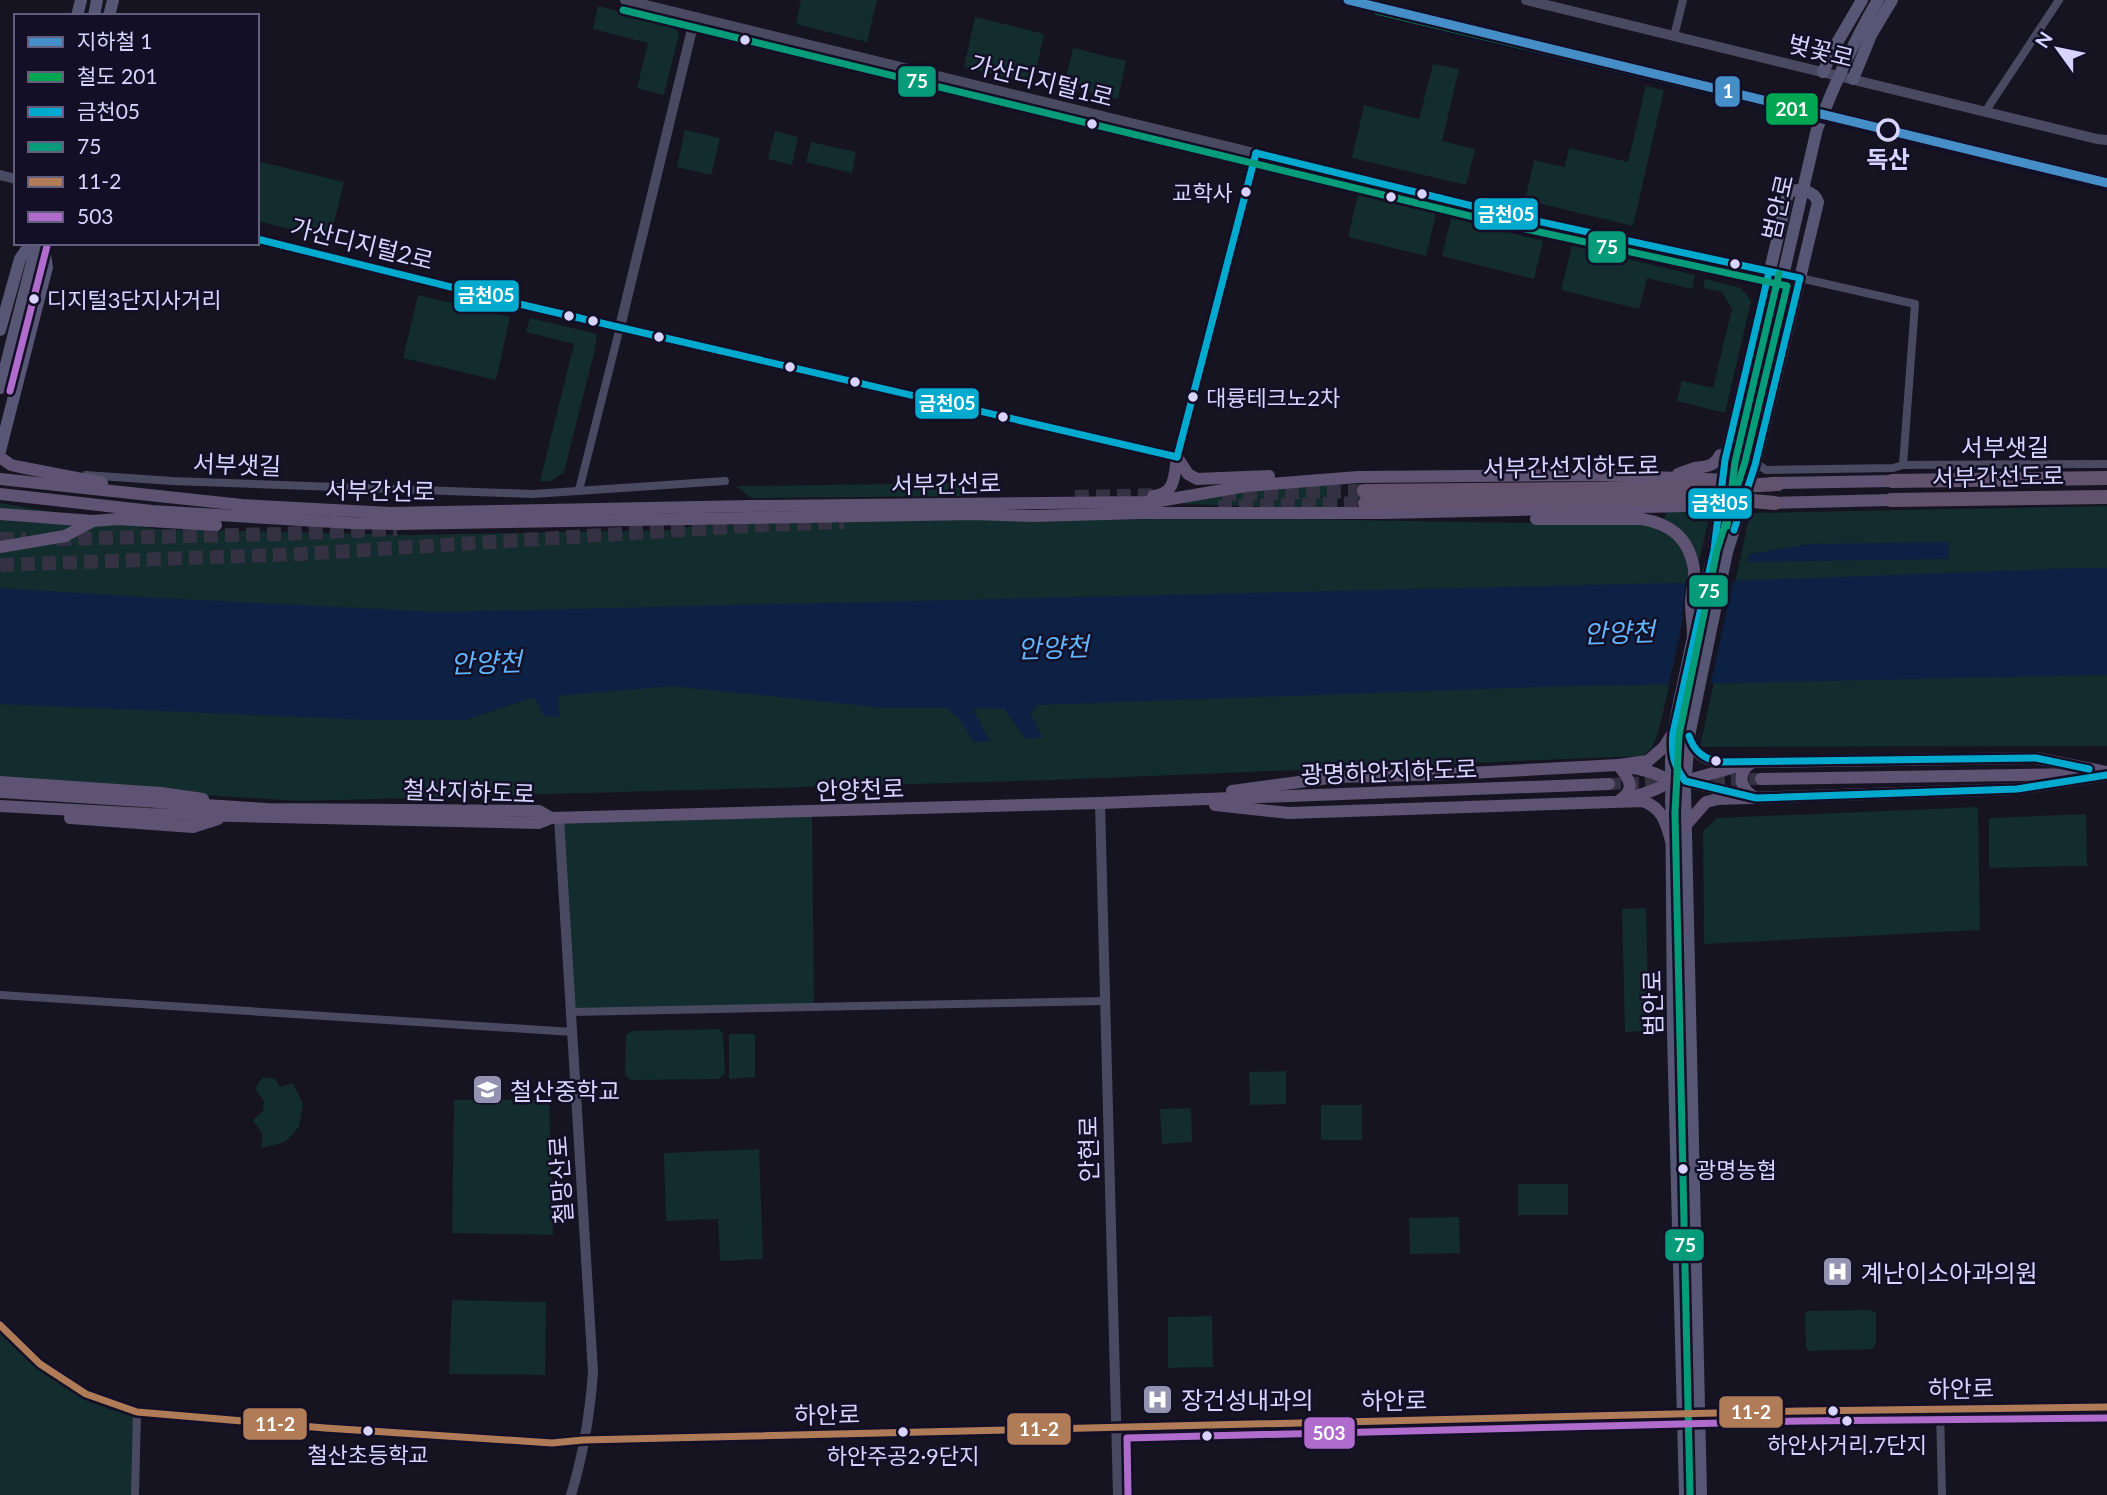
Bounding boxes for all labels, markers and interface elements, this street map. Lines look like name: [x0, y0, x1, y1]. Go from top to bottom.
legend: [14, 14, 259, 245]
north arrow: [2023, 14, 2093, 84]
text: N: [2030, 27, 2057, 52]
text: 지하철 1: [77, 28, 153, 53]
street label: 벚꽃로: [1785, 28, 1857, 72]
unlabelled marker: [738, 33, 752, 47]
street label: 가산디지털1로: [967, 48, 1117, 112]
text: 철도 201: [77, 63, 158, 88]
line badge: 75: [897, 65, 937, 98]
text: 75: [906, 69, 928, 92]
line badge: 1: [1714, 75, 1741, 108]
text: 1: [1722, 79, 1734, 102]
line badge: 201: [1765, 92, 1819, 126]
text: 201: [1775, 97, 1809, 120]
text: 금천05: [77, 98, 140, 123]
unlabelled marker: [1085, 117, 1099, 131]
marker: 독산: [1877, 119, 1899, 141]
text: 75: [77, 133, 101, 158]
place label: 독산: [1866, 144, 1910, 173]
text: 11-2: [77, 168, 121, 193]
street label: 범안로: [1755, 171, 1799, 243]
place label: 교학사: [1172, 179, 1233, 206]
marker: 교학사: [1239, 185, 1253, 199]
unlabelled marker: [1415, 187, 1429, 201]
unlabelled marker: [1384, 190, 1398, 204]
line badge: 금천05: [1473, 197, 1539, 231]
text: 금천05: [1477, 202, 1535, 225]
text: 503: [77, 203, 114, 228]
street label: 가산디지털2로: [287, 211, 437, 275]
line badge: 75: [1587, 230, 1627, 264]
text: 75: [1596, 235, 1618, 258]
unlabelled marker: [1728, 257, 1742, 271]
line badge: 금천05: [453, 279, 520, 313]
text: 금천05: [457, 283, 515, 306]
place label: 디지털3단지사거리: [47, 286, 222, 313]
marker: 디지털3단지사거리: [27, 292, 41, 306]
unlabelled marker: [562, 309, 576, 323]
unlabelled marker: [586, 314, 600, 328]
unlabelled marker: [652, 330, 666, 344]
unlabelled marker: [783, 360, 797, 374]
unlabelled marker: [848, 375, 862, 389]
place label: 대륭테크노2차: [1206, 384, 1340, 411]
line badge: 금천05: [914, 387, 980, 420]
marker: 대륭테크노2차: [1186, 390, 1200, 404]
text: 금천05: [918, 391, 976, 414]
unlabelled marker: [996, 410, 1010, 424]
street label: 서부샛길: [1961, 432, 2049, 461]
street label: 서부샛길: [192, 448, 282, 480]
street label: 서부간선지하도로: [1482, 450, 1660, 482]
street label: 서부간선도로: [1932, 460, 2064, 492]
street label: 서부간선로: [891, 468, 1001, 498]
street label: 서부간선로: [325, 475, 435, 505]
line badge: 금천05: [1687, 487, 1753, 520]
text: 금천05: [1691, 491, 1749, 514]
line badge: 75: [1688, 574, 1729, 608]
text: 75: [1698, 579, 1720, 602]
water label: 안양천: [1583, 615, 1658, 649]
water label: 안양천: [1017, 630, 1092, 664]
water label: 안양천: [450, 645, 525, 679]
street label: 광명하안지하도로: [1300, 753, 1478, 789]
unlabelled marker: [1709, 754, 1723, 768]
street label: 안양천로: [815, 773, 905, 805]
street label: 철산지하도로: [402, 774, 536, 808]
street label: 범안로: [1637, 970, 1667, 1036]
school or university icon: 철산중학교: [470, 1073, 504, 1107]
place label: 철산중학교: [510, 1076, 620, 1105]
street label: 안현로: [1073, 1116, 1103, 1182]
street label: 철망산로: [542, 1135, 578, 1225]
place label: 광명농협: [1696, 1156, 1777, 1183]
marker: 광명농협: [1676, 1162, 1690, 1176]
line badge: 75: [1664, 1228, 1705, 1262]
text: 75: [1674, 1233, 1696, 1256]
hospital icon: 계난이소아과의원: [1821, 1255, 1855, 1289]
place label: 계난이소아과의원: [1861, 1258, 2038, 1287]
street label: 하안로: [1928, 1373, 1994, 1403]
hospital icon: 장건성내과의: [1141, 1382, 1175, 1416]
place label: 장건성내과의: [1181, 1385, 1313, 1414]
street label: 하안로: [1361, 1385, 1427, 1415]
line badge: 11-2: [1718, 1395, 1784, 1429]
street label: 하안로: [794, 1399, 860, 1429]
text: 11-2: [1731, 1400, 1771, 1423]
unlabelled marker: [1826, 1404, 1840, 1418]
line badge: 11-2: [242, 1407, 308, 1441]
text: 11-2: [255, 1412, 295, 1435]
line badge: 11-2: [1006, 1412, 1072, 1446]
marker: 하안사거리.7단지: [1840, 1414, 1854, 1428]
line badge: 503: [1303, 1416, 1356, 1450]
text: 11-2: [1019, 1417, 1059, 1440]
text: 503: [1312, 1421, 1346, 1444]
marker: 철산초등학교: [361, 1424, 375, 1438]
marker: 하안주공2·9단지: [896, 1425, 910, 1439]
unlabelled marker: [1200, 1429, 1214, 1443]
place label: 하안사거리.7단지: [1767, 1431, 1927, 1458]
place label: 철산초등학교: [307, 1441, 429, 1468]
place label: 하안주공2·9단지: [827, 1442, 979, 1469]

